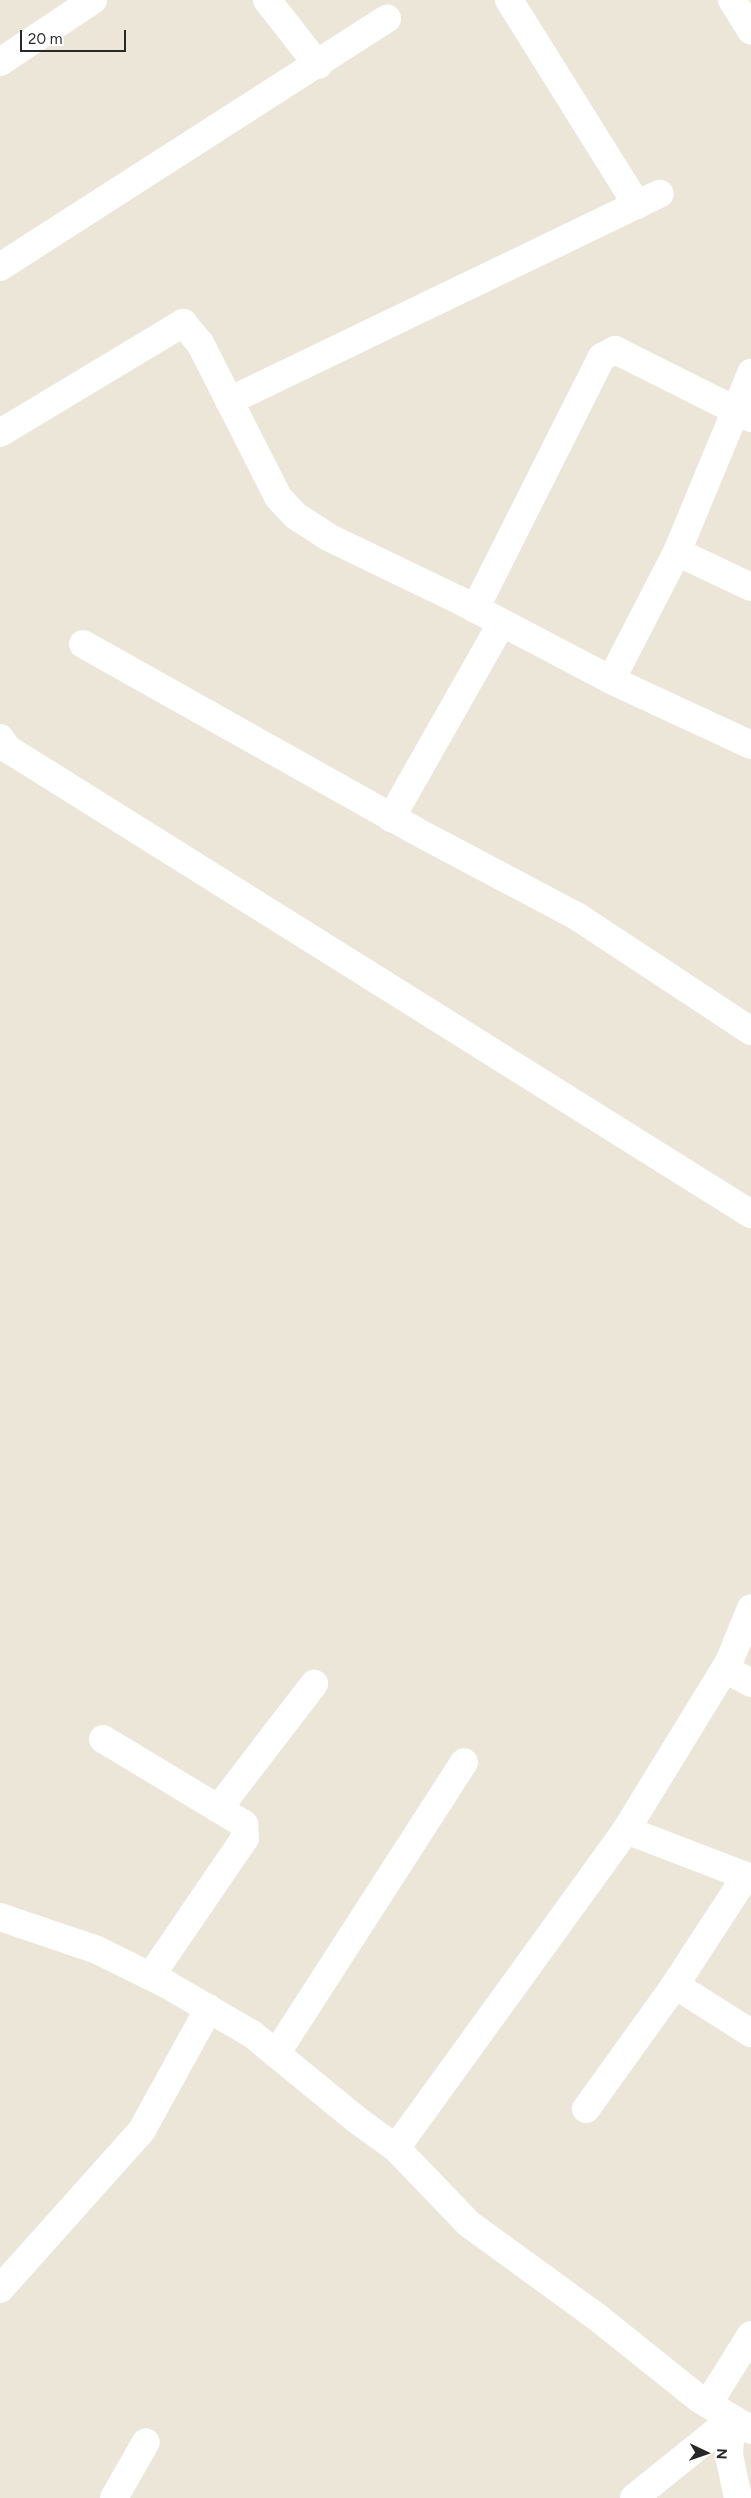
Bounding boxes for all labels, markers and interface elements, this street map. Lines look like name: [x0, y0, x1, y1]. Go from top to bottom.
scale bar: [22, 20, 129, 52]
text: 20 m: [28, 30, 62, 48]
north arrow: [681, 2428, 731, 2478]
text: N: [713, 2448, 730, 2460]

